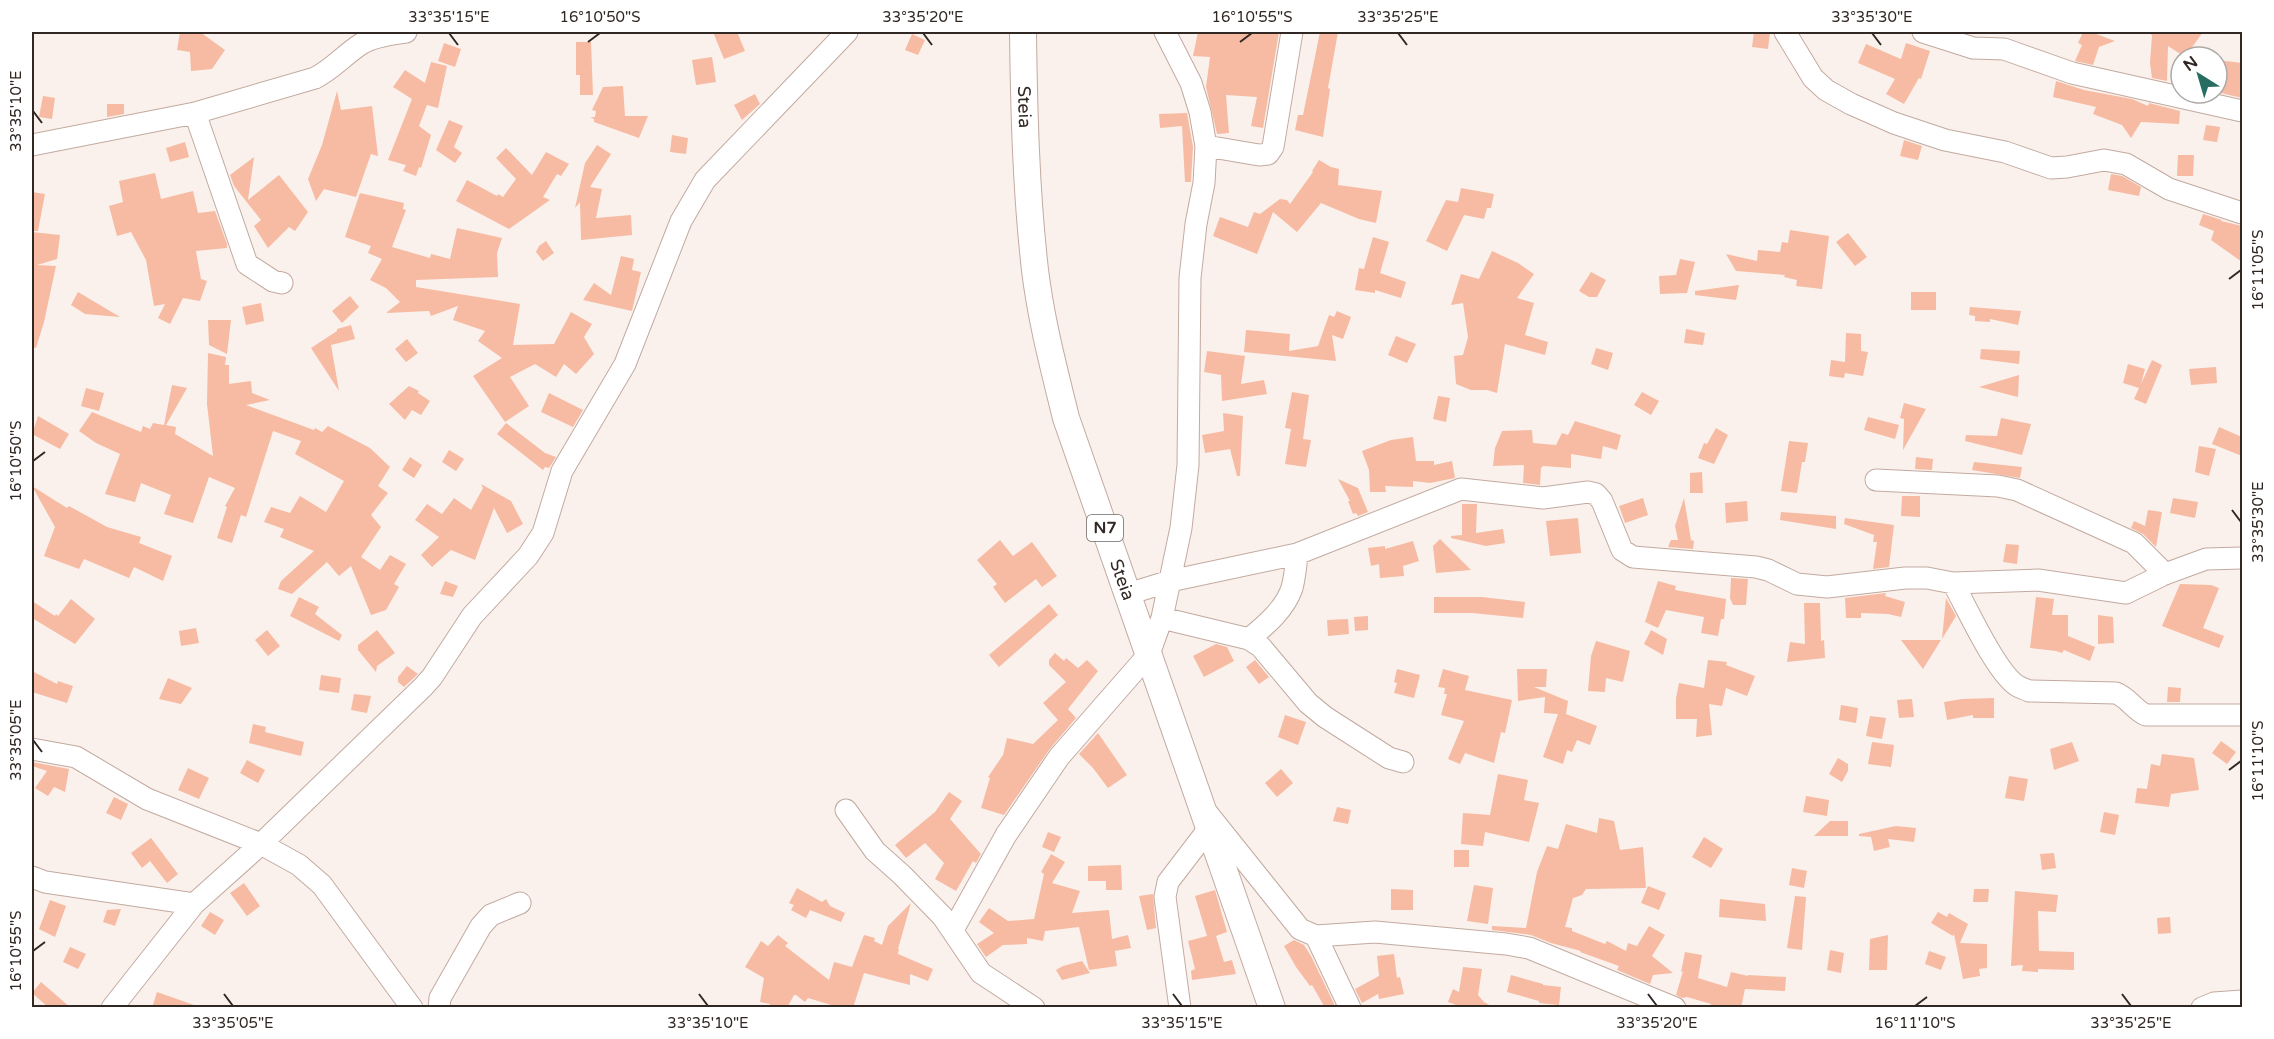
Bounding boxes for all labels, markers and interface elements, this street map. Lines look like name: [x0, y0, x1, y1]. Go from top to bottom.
text: 33°35'15"E: [408, 8, 490, 26]
text: 16°10'50"S: [560, 8, 640, 26]
text: 33°35'20"E: [882, 8, 964, 26]
text: 16°10'55"S: [1212, 8, 1292, 26]
text: 33°35'25"E: [1357, 8, 1439, 26]
text: 33°35'30"E: [1831, 8, 1913, 26]
north arrow: [2169, 45, 2229, 105]
text: N: [2179, 52, 2202, 76]
text: 33°35'10"E: [7, 70, 25, 152]
street label: Steia: [1013, 86, 1036, 128]
text: 16°11'05"S: [2249, 230, 2267, 310]
text: 16°10'50"S: [7, 421, 25, 501]
text: 33°35'30"E: [2249, 481, 2267, 563]
road number: N7: [1087, 515, 1123, 541]
street label: Steia: [1105, 556, 1140, 603]
text: 33°35'05"E: [7, 699, 25, 781]
text: 16°11'10"S: [2249, 721, 2267, 801]
text: 16°10'55"S: [7, 911, 25, 991]
text: 33°35'05"E: [192, 1014, 274, 1032]
text: 33°35'10"E: [667, 1014, 749, 1032]
text: 33°35'15"E: [1141, 1014, 1223, 1032]
text: 33°35'20"E: [1616, 1014, 1698, 1032]
text: 16°11'10"S: [1875, 1014, 1955, 1032]
text: 33°35'25"E: [2090, 1014, 2172, 1032]

